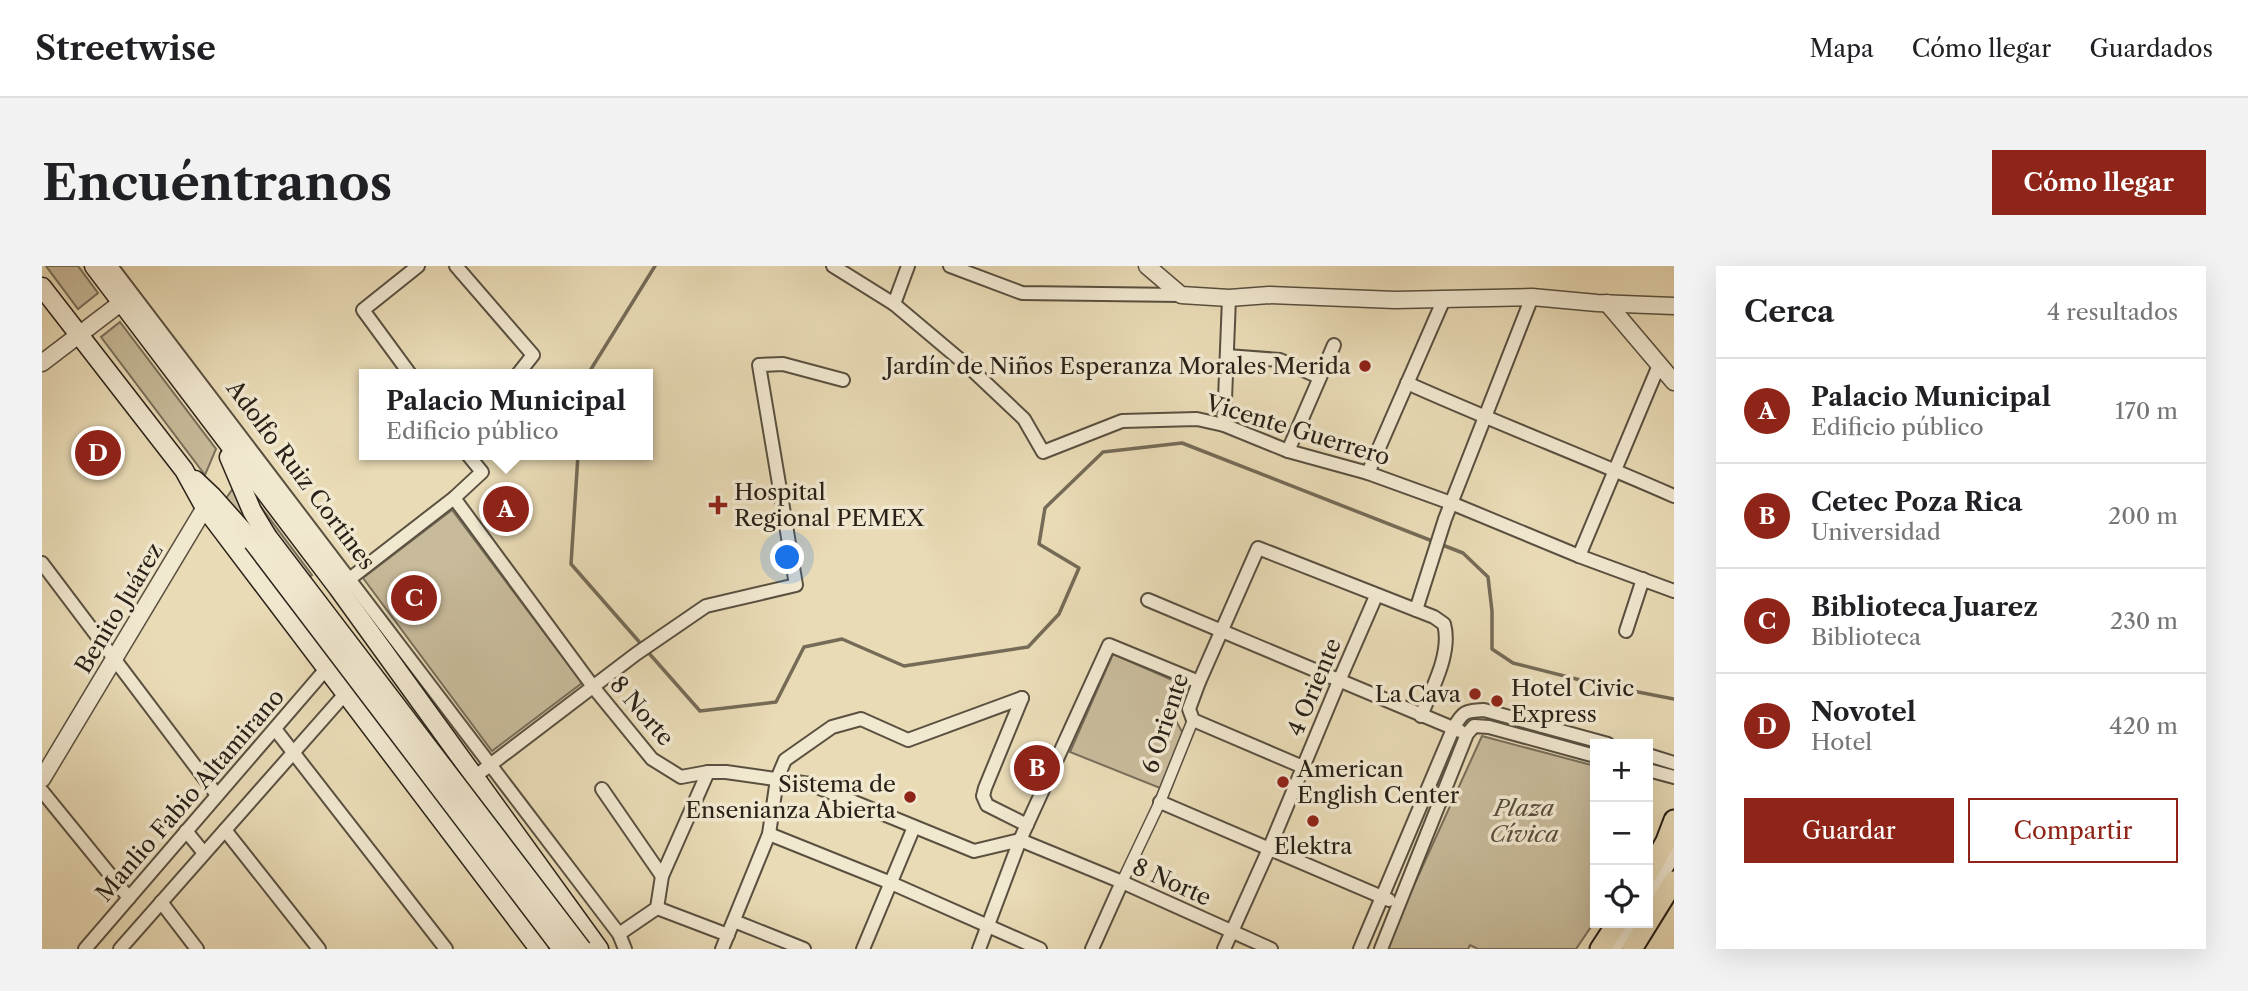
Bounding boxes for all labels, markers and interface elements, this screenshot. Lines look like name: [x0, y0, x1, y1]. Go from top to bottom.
text: Streetwise: [35, 28, 216, 69]
text: Mapa: [1809, 34, 1874, 63]
text: Cómo llegar: [1912, 34, 2051, 63]
text: Guardados: [2089, 34, 2213, 63]
button: Cómo llegar: [1992, 150, 2206, 215]
text: Encuéntranos: [42, 152, 392, 213]
text: Cerca: [1744, 293, 1834, 330]
text: 4 resultados: [2047, 298, 2178, 326]
place label: Jardín de Niños Esperanza Morales Merida: [882, 352, 1352, 380]
marker: Jardín de Niños Esperanza Morales Merida: [1357, 358, 1373, 374]
popup: [359, 369, 653, 460]
street label: Adolfo Ruiz Cortines: [220, 374, 381, 575]
text: Palacio Municipal: [1811, 381, 2051, 413]
text: Palacio Municipal: [386, 385, 626, 417]
street label: Vicente Guerrero: [1202, 388, 1393, 471]
text: A: [1758, 397, 1776, 425]
text: 170 m: [2115, 397, 2178, 425]
text: Edificio público: [1811, 413, 1984, 441]
text: Edificio público: [386, 417, 559, 445]
pin: D: [75, 427, 121, 479]
place label: Hospital Regional PEMEX: [734, 478, 925, 532]
pin: A: [483, 483, 529, 535]
text: Cetec Poza Rica: [1811, 486, 2023, 518]
marker: Hospital Regional PEMEX: [708, 495, 728, 515]
text: B: [1758, 502, 1776, 530]
text: 200 m: [2108, 502, 2178, 530]
text: Universidad: [1811, 518, 1941, 546]
street label: Benito Juárez: [69, 538, 169, 678]
your location: [770, 540, 804, 574]
pin: C: [391, 572, 437, 624]
text: Biblioteca Juarez: [1811, 591, 2038, 623]
text: C: [1758, 607, 1776, 635]
text: 230 m: [2110, 607, 2178, 635]
text: Biblioteca: [1811, 623, 1921, 651]
street label: 4 Oriente: [1281, 634, 1347, 740]
street label: 6 Oriente: [1136, 669, 1194, 777]
street label: 8 Norte: [604, 671, 680, 751]
place label: Hotel Civic Express: [1511, 674, 1634, 728]
place label: La Cava: [1375, 680, 1462, 708]
street label: Manlio Fabio Altamirano: [90, 683, 290, 907]
marker: La Cava: [1467, 686, 1483, 702]
marker: Hotel Civic Express: [1489, 693, 1505, 709]
text: Novotel: [1811, 696, 1916, 728]
text: D: [1757, 712, 1777, 740]
text: 420 m: [2109, 712, 2178, 740]
text: Hotel: [1811, 728, 1872, 756]
map controls: [1590, 739, 1653, 928]
button: +: [1590, 739, 1653, 802]
pin: B: [1014, 742, 1060, 794]
place label: American English Center: [1296, 755, 1460, 809]
place label: Sistema de Ensenianza Abierta: [685, 770, 897, 824]
marker: American English Center: [1275, 774, 1291, 790]
marker: Sistema de Ensenianza Abierta: [902, 789, 918, 805]
park label: Plaza Cívica: [1489, 794, 1559, 848]
button: Guardar: [1744, 798, 1954, 863]
button: Compartir: [1968, 798, 2178, 863]
button: −: [1590, 802, 1653, 865]
marker: Elektra: [1305, 813, 1321, 829]
place label: Elektra: [1274, 832, 1353, 860]
street label: 8 Norte: [1128, 852, 1216, 912]
button: locate: [1590, 865, 1653, 928]

